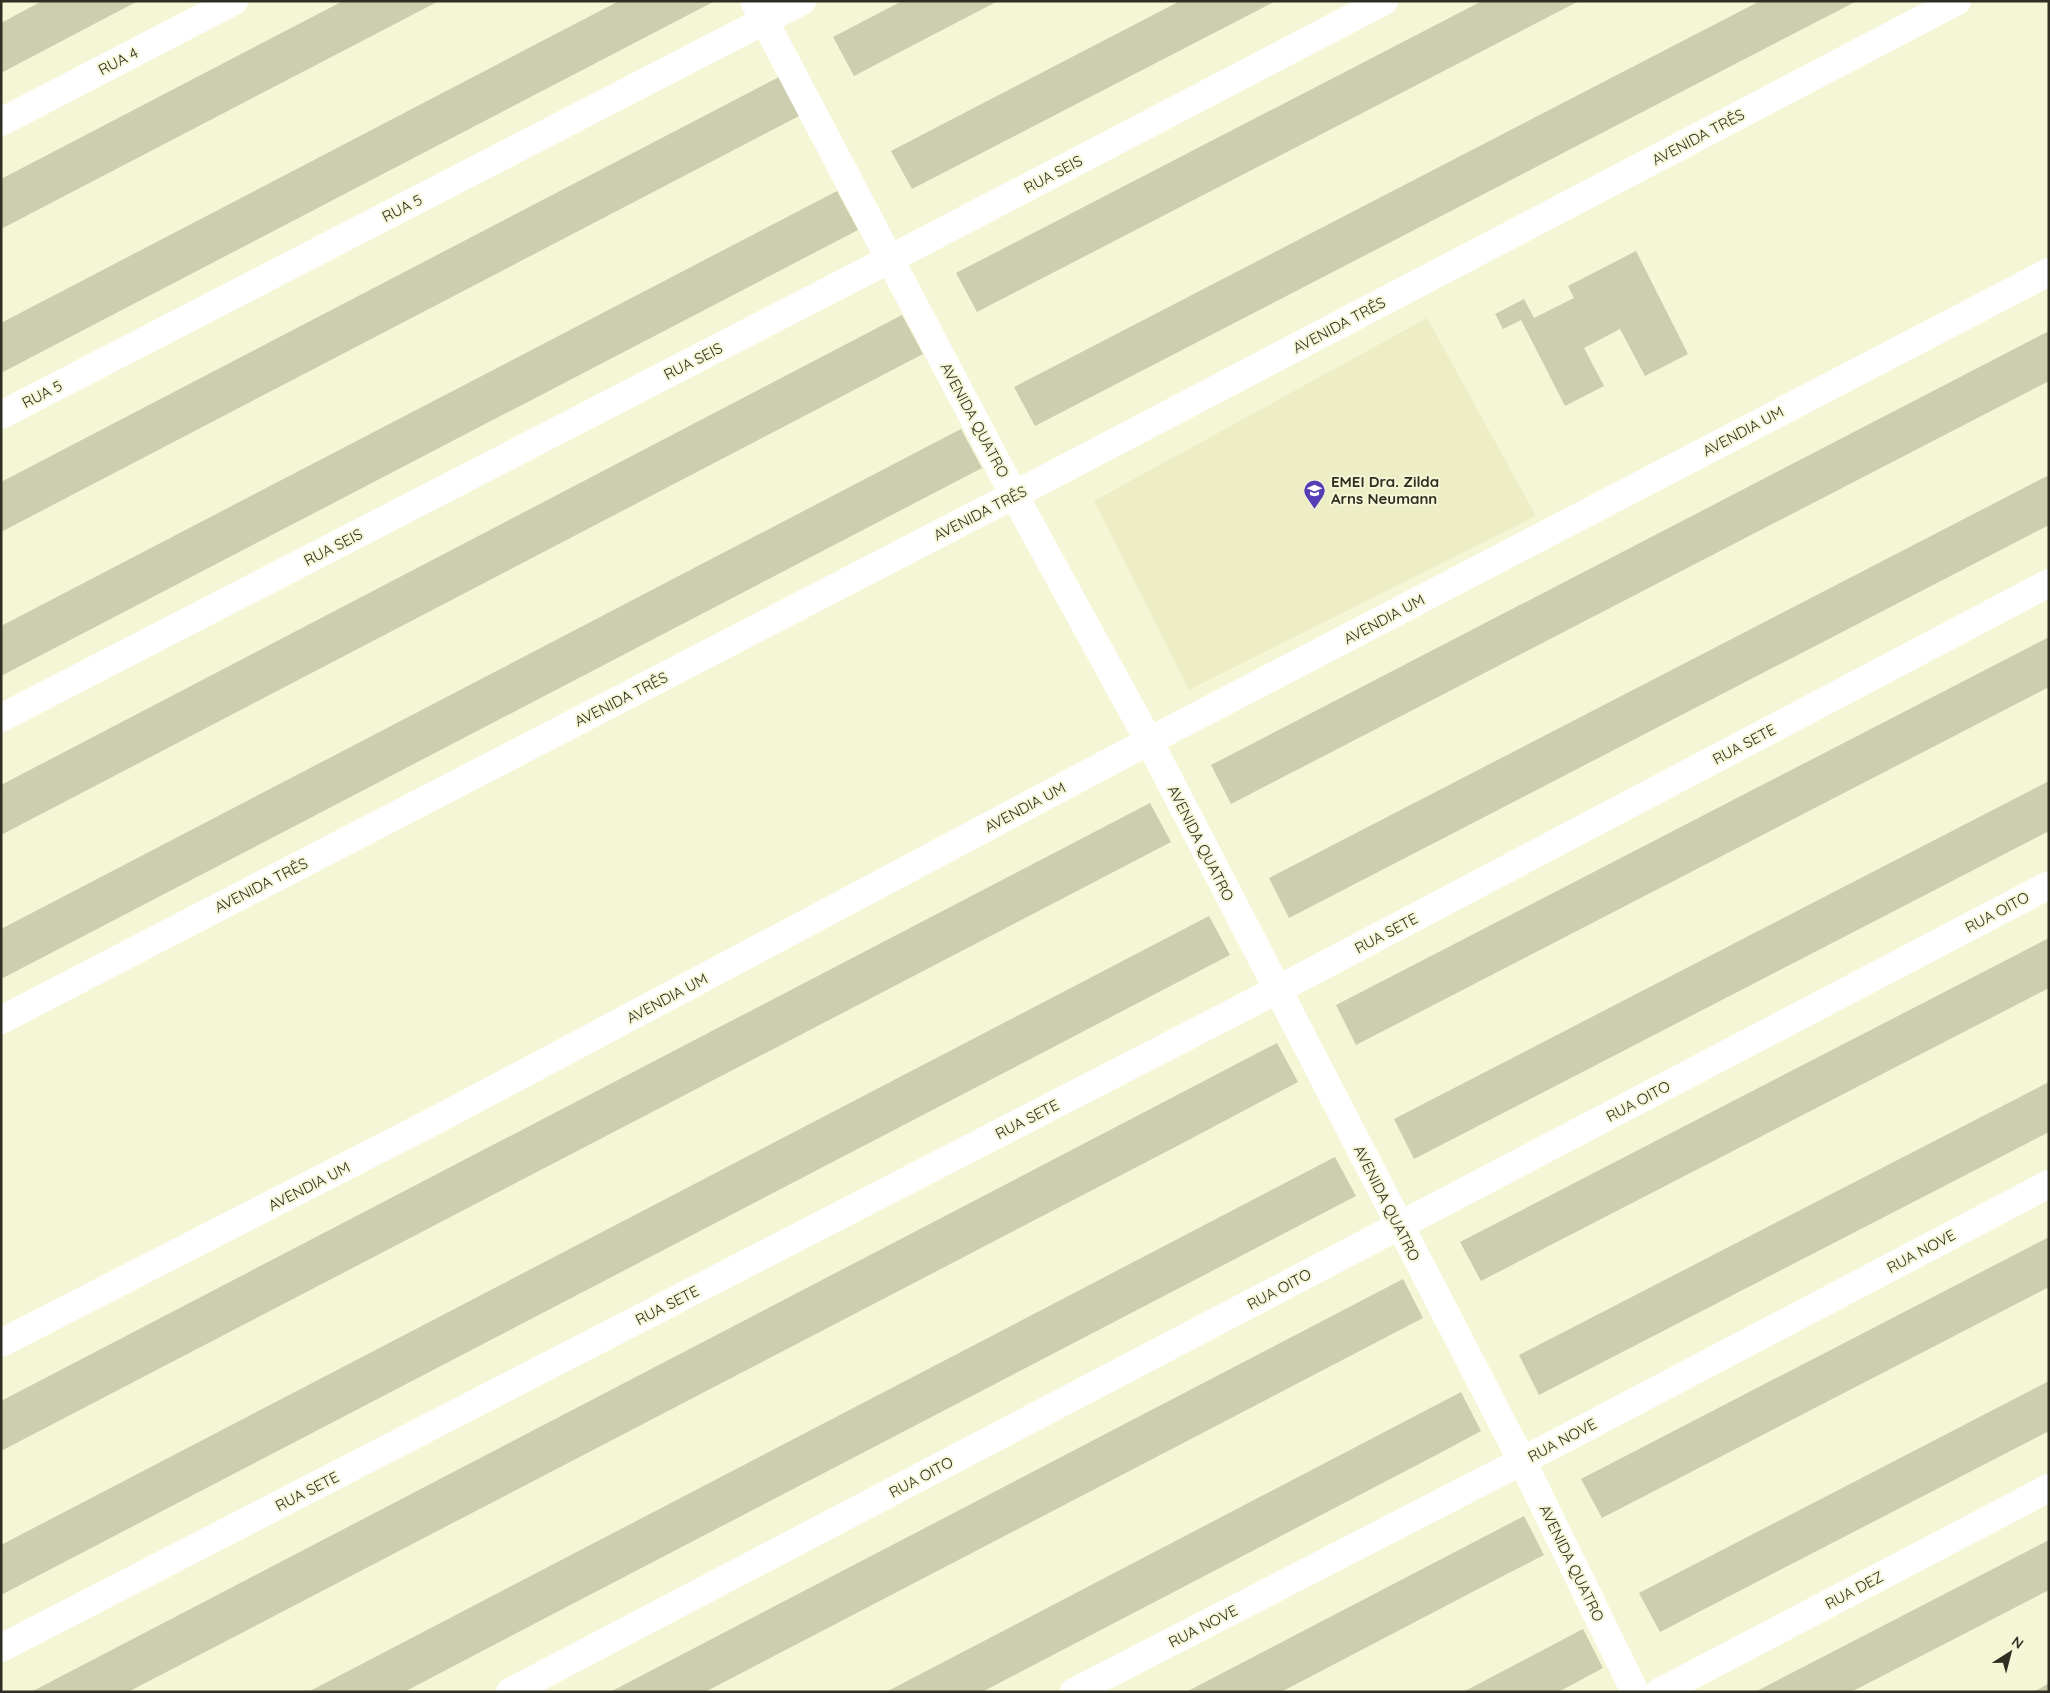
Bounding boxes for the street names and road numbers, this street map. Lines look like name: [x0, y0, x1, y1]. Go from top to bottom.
street label: RUA 4: [95, 43, 141, 79]
street label: AVENIDA TRÊS: [1648, 105, 1748, 169]
street label: RUA SEIS: [1021, 151, 1085, 197]
street label: RUA 5: [379, 190, 425, 226]
street label: AVENIDA TRÊS: [1289, 293, 1389, 357]
street label: RUA SEIS: [660, 338, 726, 384]
street label: AVENIDA QUATRO: [937, 359, 1013, 481]
street label: RUA 5: [19, 376, 65, 412]
street label: AVENDIA UM: [1699, 402, 1787, 460]
street label: AVENIDA TRÊS: [930, 481, 1030, 545]
street label: RUA SEIS: [300, 524, 366, 570]
street label: AVENDIA UM: [1340, 590, 1428, 648]
street label: AVENIDA TRÊS: [571, 667, 671, 731]
street label: RUA SETE: [1709, 719, 1779, 769]
street label: AVENDIA UM: [981, 778, 1069, 836]
street label: AVENIDA QUATRO: [1164, 782, 1238, 904]
street label: AVENIDA TRÊS: [211, 853, 311, 917]
street label: RUA OITO: [1962, 887, 2032, 937]
street label: RUA SETE: [1351, 908, 1421, 958]
street label: AVENDIA UM: [623, 969, 711, 1027]
street label: RUA OITO: [1603, 1076, 1673, 1126]
street label: RUA SETE: [992, 1095, 1062, 1143]
street label: AVENIDA QUATRO: [1350, 1142, 1424, 1264]
street label: AVENDIA UM: [265, 1157, 353, 1215]
street label: RUA NOVE: [1883, 1225, 1959, 1277]
street label: RUA OITO: [1244, 1264, 1314, 1314]
street label: RUA SETE: [632, 1281, 702, 1329]
street label: RUA NOVE: [1524, 1414, 1600, 1466]
street label: RUA OITO: [886, 1452, 956, 1502]
street label: RUA SETE: [272, 1467, 342, 1515]
street label: AVENIDA QUATRO: [1535, 1502, 1609, 1624]
street label: RUA DEZ: [1822, 1567, 1886, 1613]
street label: RUA NOVE: [1165, 1600, 1241, 1652]

